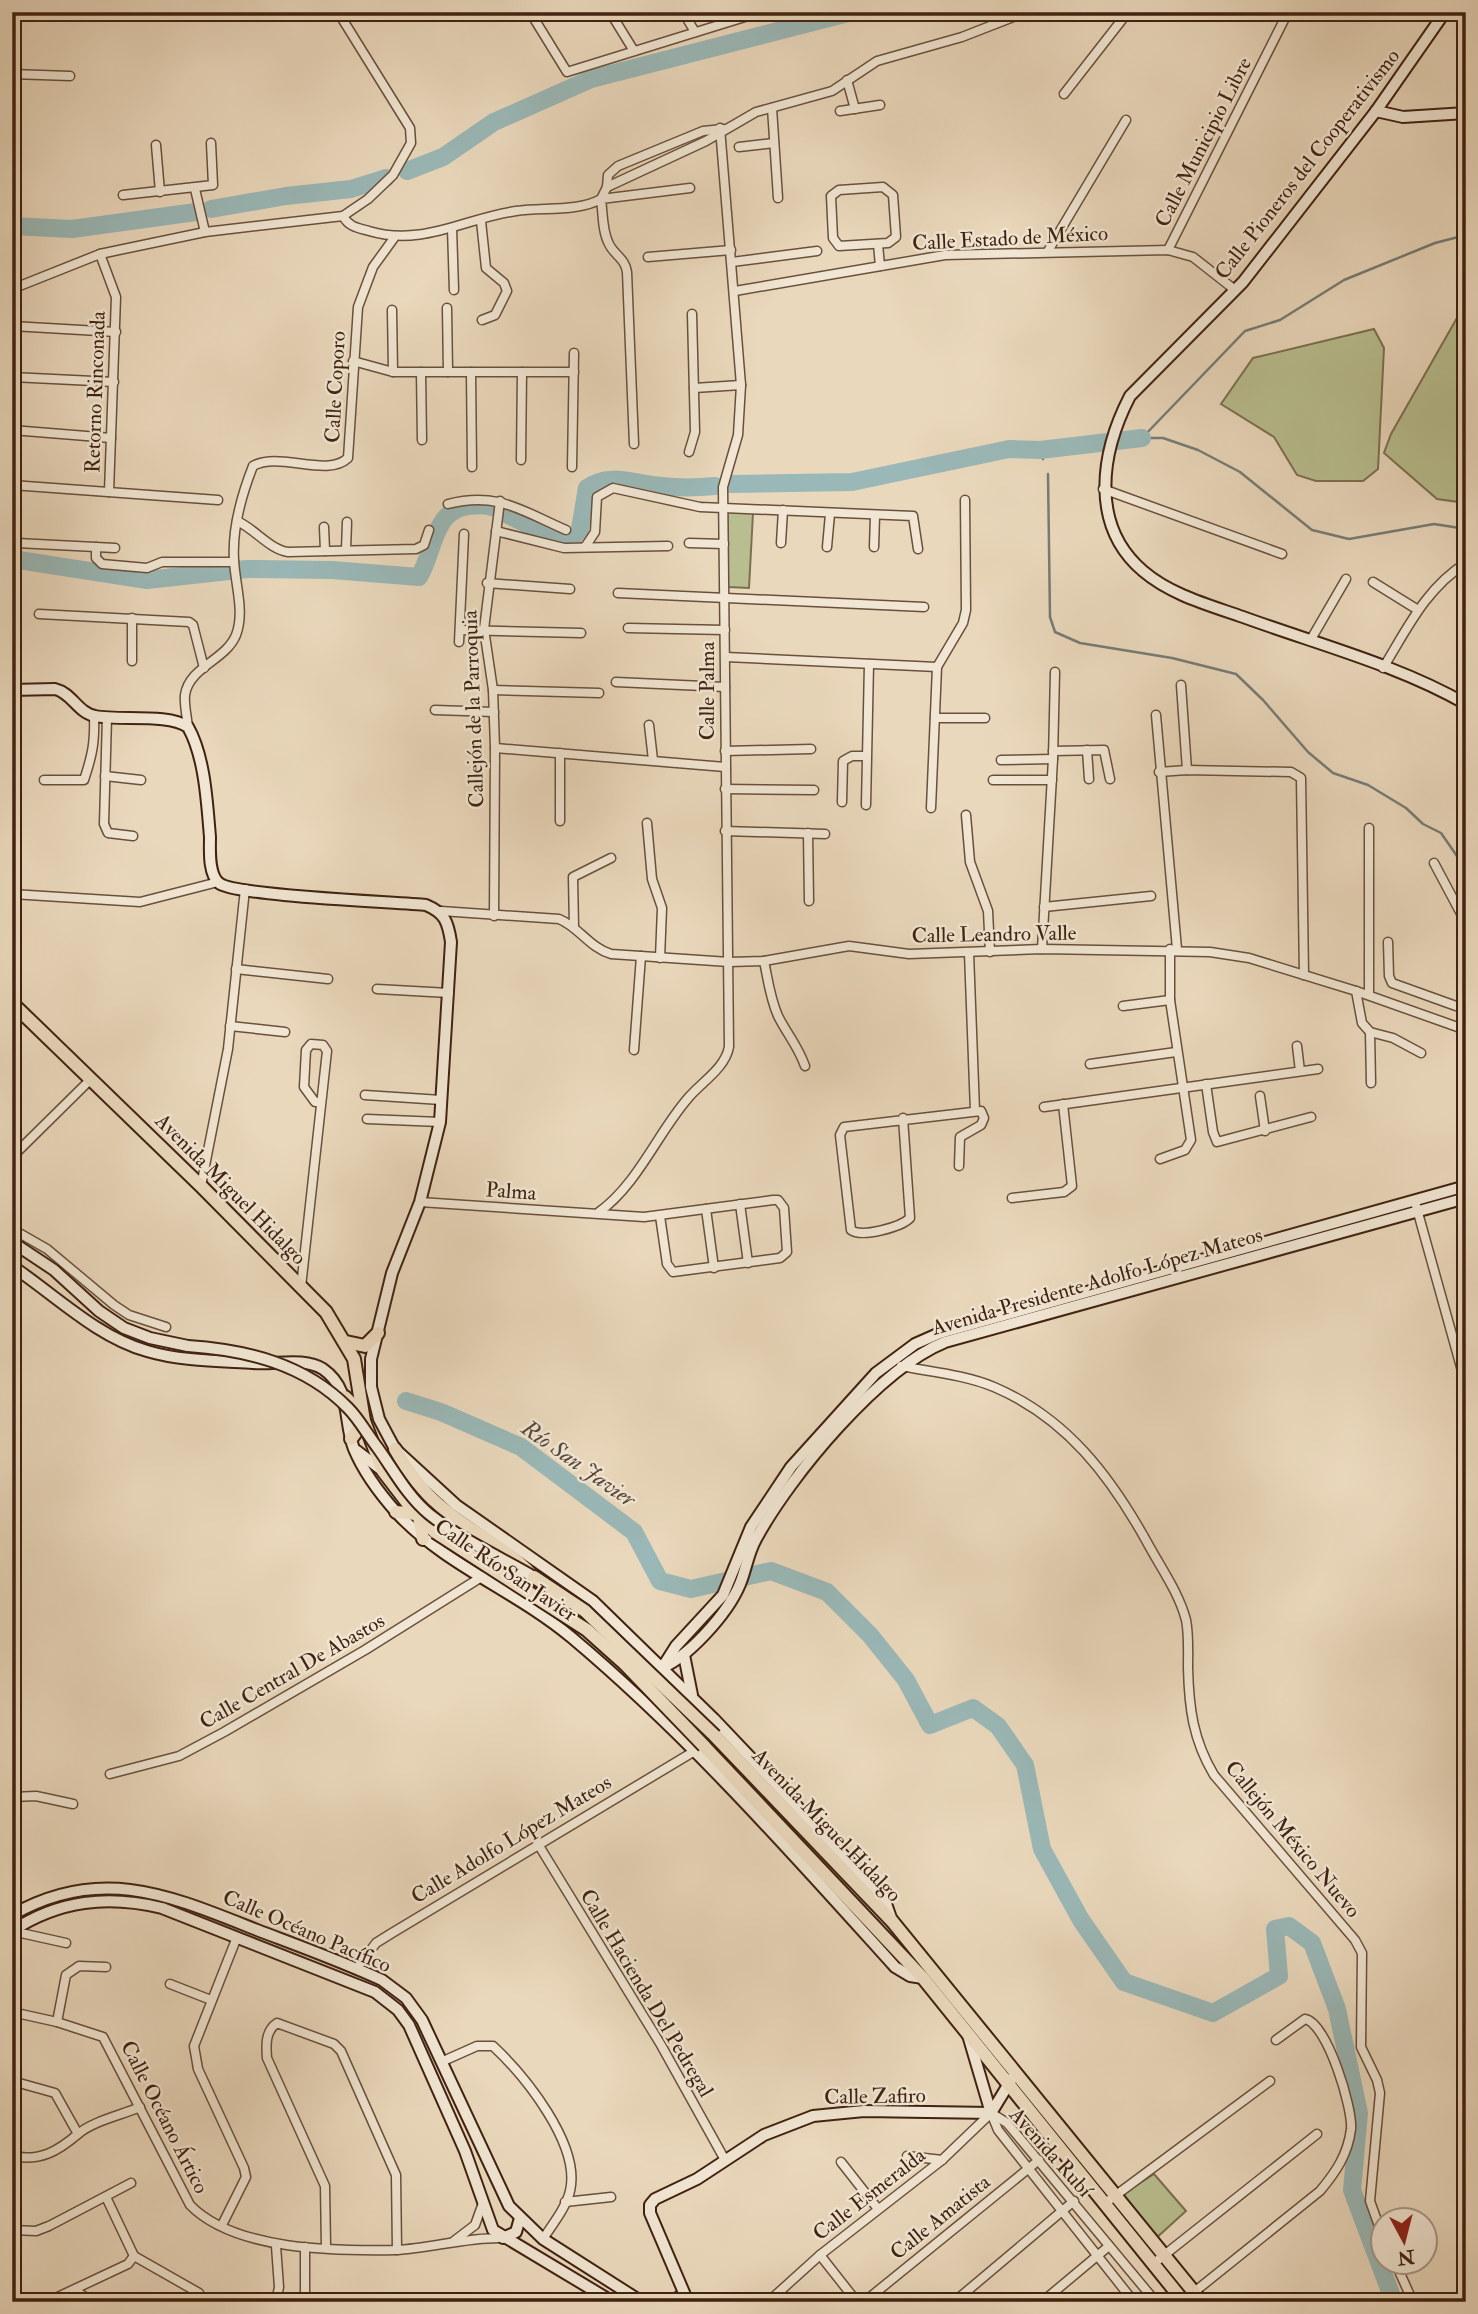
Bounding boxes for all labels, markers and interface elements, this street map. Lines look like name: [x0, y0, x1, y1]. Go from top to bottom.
street label: Calle Pioneros del Cooperativismo: [1209, 44, 1406, 285]
street label: Calle Municipio Libre: [1149, 53, 1258, 232]
street label: Calle Estado de México: [911, 220, 1109, 257]
street label: Retorno Rinconada: [79, 310, 112, 473]
street label: Calle Coporo: [319, 330, 352, 444]
street label: Callejón de la Parroquia: [457, 609, 490, 808]
street label: Calle Palma: [694, 641, 721, 740]
street label: Calle Leandro Valle: [911, 920, 1077, 949]
street label: Avenida Miguel Hidalgo: [148, 1107, 312, 1271]
street label: Palma: [485, 1176, 538, 1207]
street label: Avenida Presidente Adolfo López Mateos: [928, 1221, 1266, 1342]
water label: Río San Javier: [515, 1413, 643, 1514]
street label: Calle Río San Javier: [429, 1513, 582, 1628]
street label: Calle Central De Abastos: [195, 1607, 390, 1736]
street label: Avenida Miguel Hidalgo: [746, 1742, 907, 1908]
street label: Callejón México Nuevo: [1219, 1755, 1366, 1923]
street label: Calle Adolfo López Mateos: [406, 1769, 616, 1910]
street label: Calle Océano Pacífico: [218, 1884, 395, 1979]
street label: Calle Hacienda Del Pedregal: [574, 1884, 720, 2103]
street label: Calle Océano Ártico: [114, 2036, 215, 2198]
street label: Calle Zafiro: [824, 2082, 926, 2111]
street label: Avenida Rubí: [1003, 2101, 1099, 2204]
street label: Calle Esmeralda: [807, 2142, 931, 2247]
street label: Calle Amatista: [885, 2169, 996, 2266]
north arrow: [1370, 2206, 1440, 2276]
text: N: [1395, 2244, 1417, 2270]

